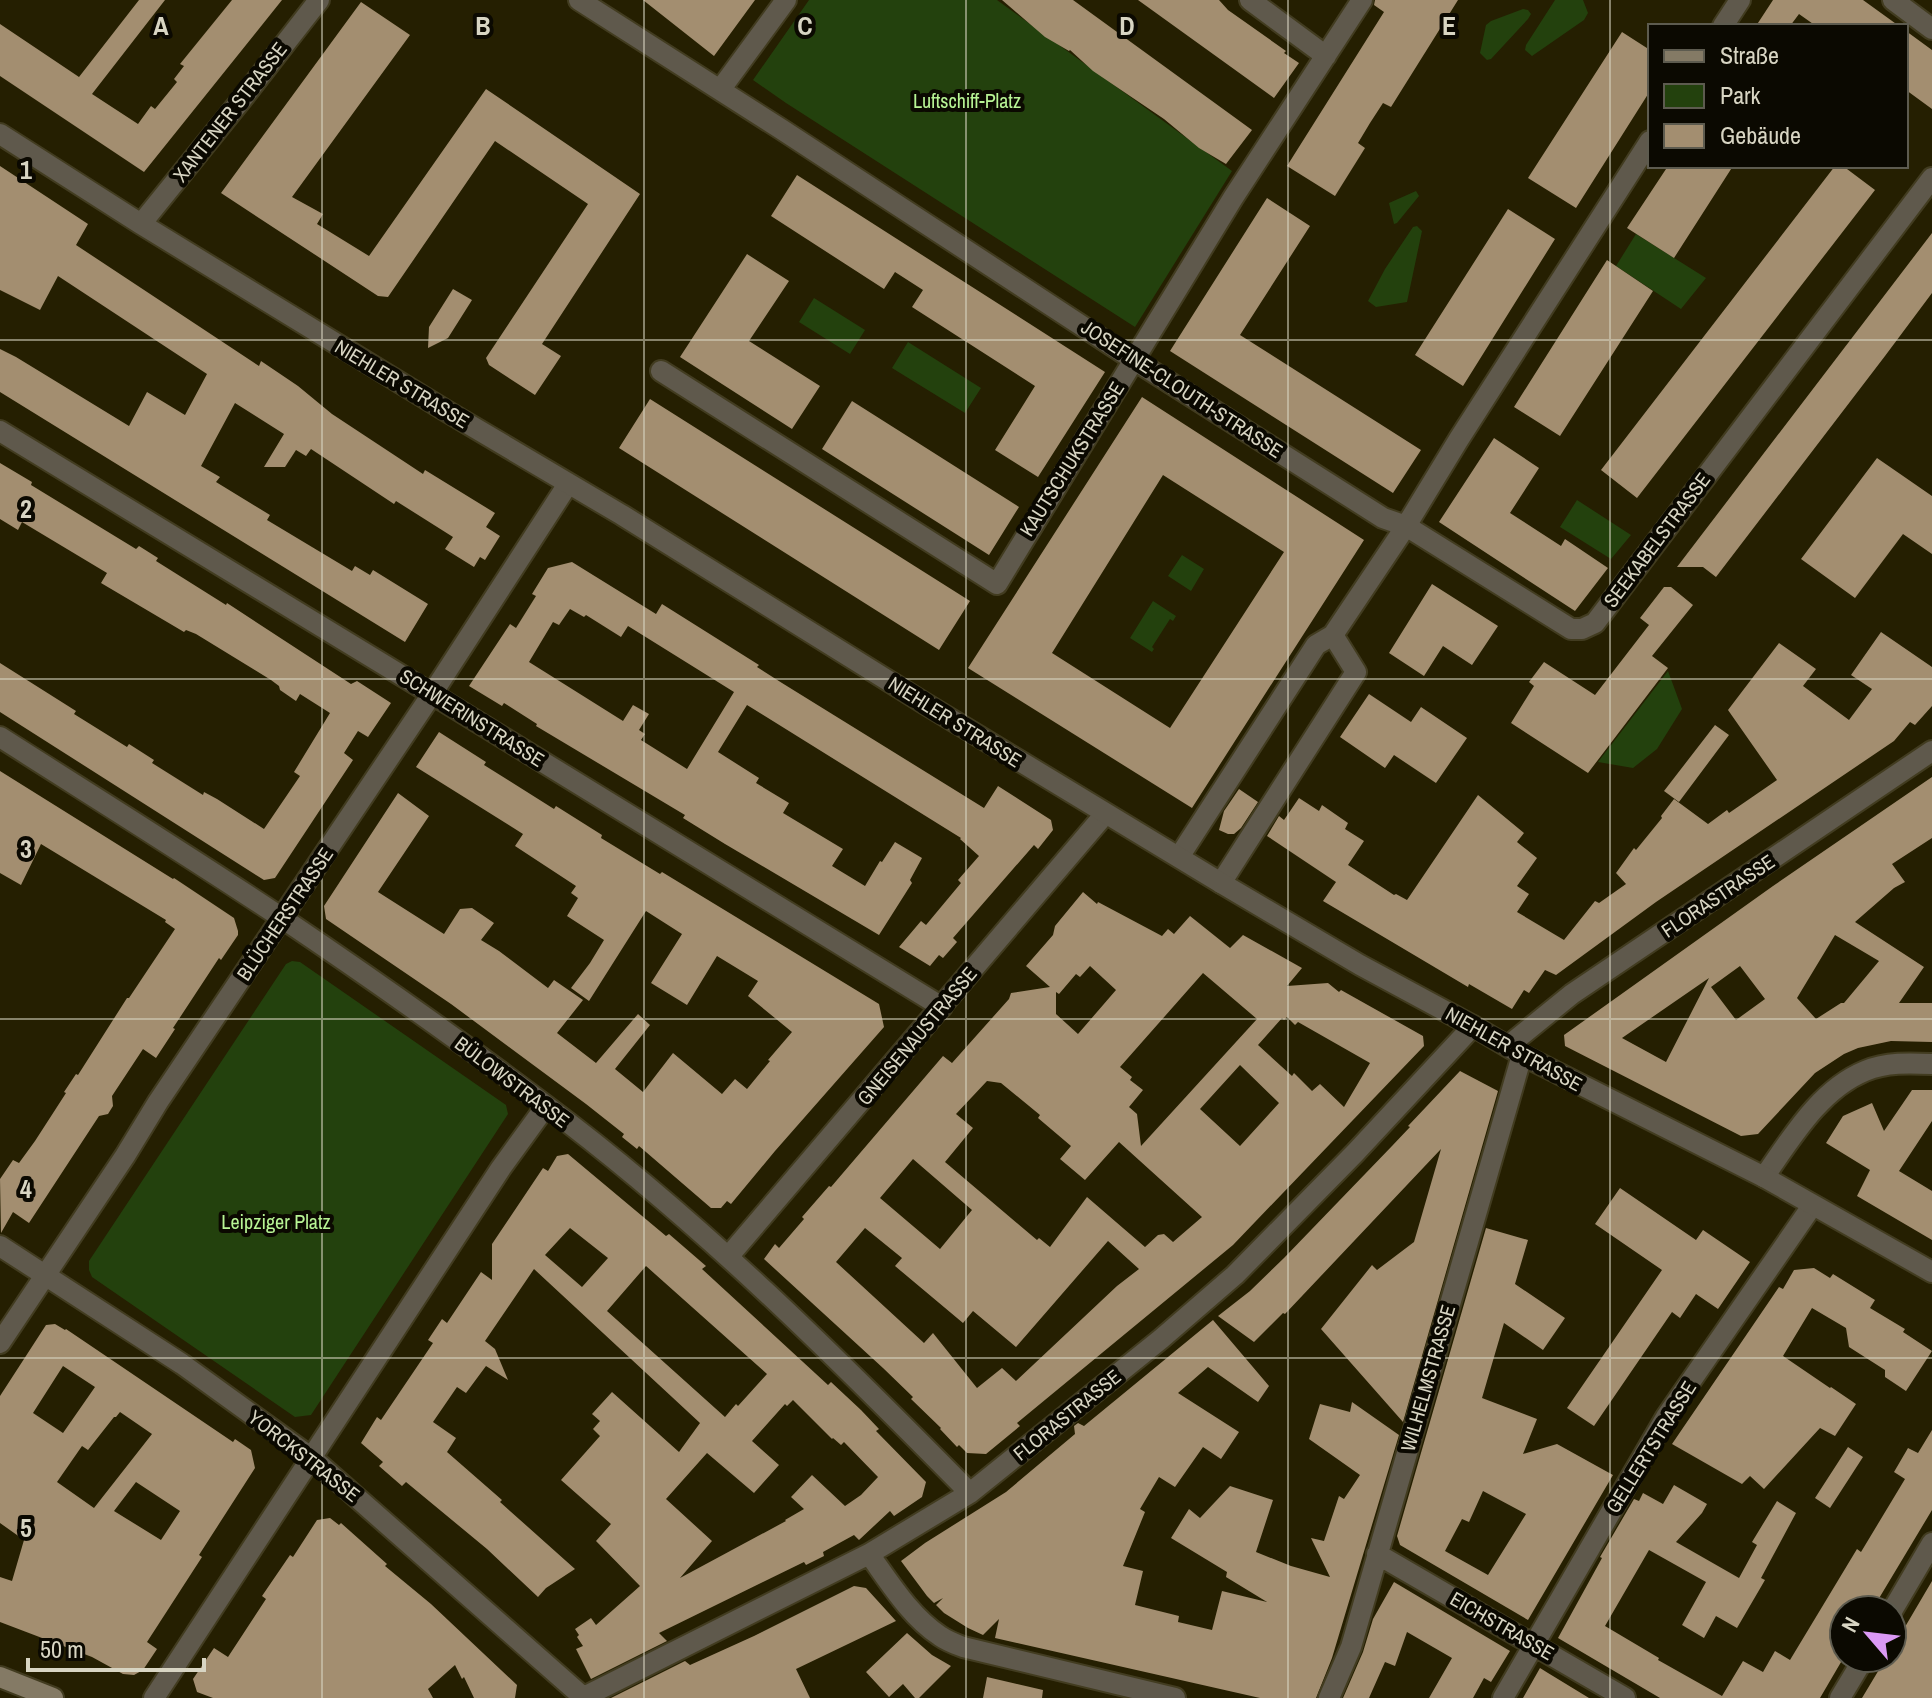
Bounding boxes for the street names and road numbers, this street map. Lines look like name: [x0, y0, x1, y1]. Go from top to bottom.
street label: XANTENER STRASSE: [167, 36, 293, 187]
street label: JOSEFINE-CLOUTH-STRASSE: [1076, 313, 1288, 464]
street label: NIEHLER STRASSE: [330, 333, 474, 434]
street label: KAUTSCHUKSTRASSE: [1013, 376, 1130, 541]
street label: SEEKABELSTRASSE: [1597, 467, 1716, 613]
street label: SCHWERINSTRASSE: [395, 662, 550, 773]
street label: NIEHLER STRASSE: [884, 670, 1027, 773]
street label: BLÜCHERSTRASSE: [230, 842, 339, 985]
street label: FLORASTRASSE: [1656, 848, 1780, 943]
street label: GNEISENAUSTRASSE: [851, 961, 983, 1111]
street label: NIEHLER STRASSE: [1441, 1000, 1587, 1097]
street label: BÜLOWSTRASSE: [450, 1030, 575, 1134]
street label: WILHELMSTRASSE: [1394, 1301, 1461, 1454]
street label: FLORASTRASSE: [1007, 1363, 1126, 1466]
street label: GELLERTSTRASSE: [1599, 1376, 1702, 1518]
street label: YORCKSTRASSE: [243, 1403, 366, 1508]
street label: EICHSTRASSE: [1445, 1585, 1559, 1666]

